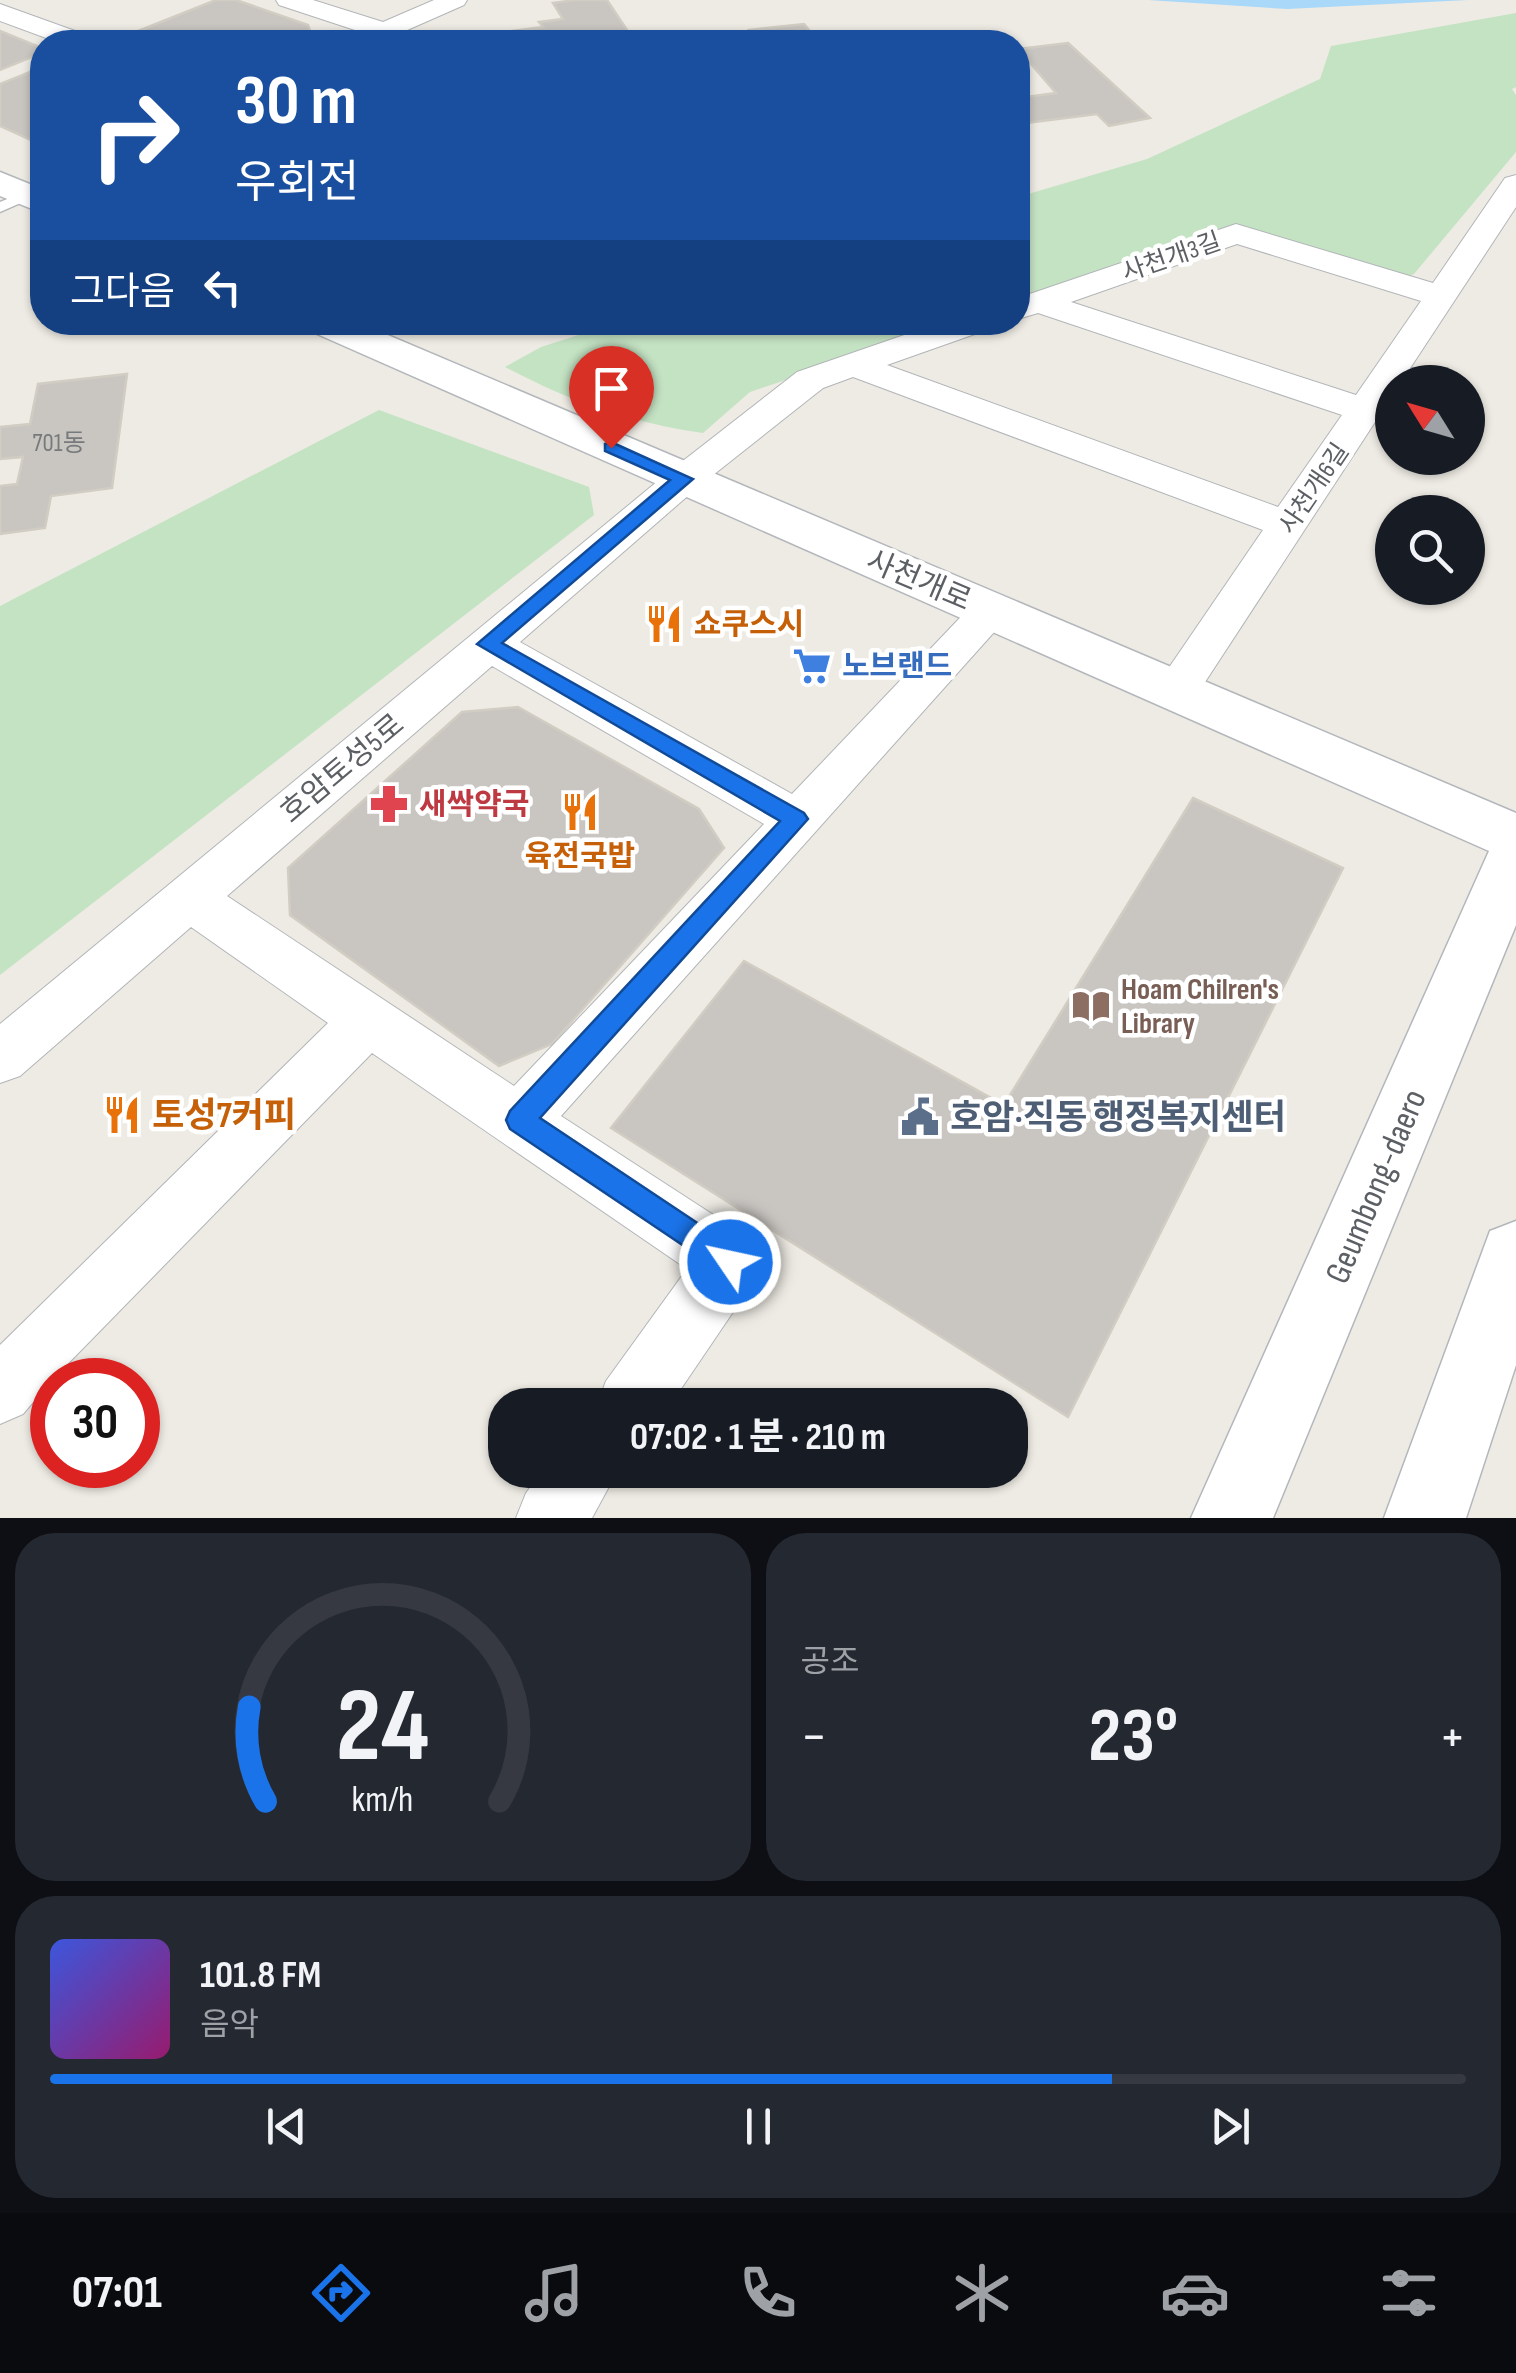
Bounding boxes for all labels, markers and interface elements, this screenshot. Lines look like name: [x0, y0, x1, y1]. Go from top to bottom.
text: 30 m: [235, 60, 357, 144]
icon: right: [70, 70, 200, 200]
text: 우회전: [235, 156, 359, 211]
street label: 사천개3길: [1118, 226, 1225, 289]
icon: left: [195, 260, 250, 315]
text: 그다음: [70, 270, 175, 315]
pin: [569, 346, 654, 449]
icon: arrive: [584, 361, 639, 416]
north arrow: [1375, 365, 1485, 475]
map controls: [1375, 365, 1485, 605]
house number: 701동: [33, 428, 85, 459]
street label: 사천개6길: [1273, 437, 1356, 540]
button: search: [1375, 495, 1485, 605]
street label: 사천개로: [861, 543, 976, 619]
restaurant icon: 쇼쿠스시: [643, 603, 685, 645]
place label: 쇼쿠스시: [694, 607, 804, 643]
supermarket icon: 노브랜드: [791, 645, 833, 687]
place label: 노브랜드: [842, 649, 952, 685]
street label: 호암토성5로: [274, 707, 412, 831]
pharmacy icon: 새싹약국: [368, 783, 410, 825]
place label: 새싹약국: [419, 787, 529, 823]
restaurant icon: 육전국밥: [559, 791, 601, 833]
place label: 육전국밥: [525, 839, 635, 875]
place label: Hoam Chilren's Library: [1121, 972, 1279, 1042]
library icon: Hoam Chilren's Library: [1070, 985, 1112, 1027]
street label: Geumbong-daero: [1316, 1083, 1437, 1290]
restaurant icon: 토성7커피: [101, 1094, 143, 1136]
place label: 토성7커피: [152, 1095, 296, 1138]
public building icon: 호암·직동 행정복지센터: [899, 1096, 941, 1138]
place label: 호암·직동 행정복지센터: [950, 1097, 1286, 1140]
position arrow: [678, 1210, 782, 1314]
speed limit sign: 30: [30, 1358, 160, 1488]
text: 07:02 · 1 분 · 210 m: [630, 1415, 886, 1460]
text: 공조: [801, 1643, 859, 1682]
text: 24: [336, 1665, 430, 1790]
text: 23°: [1088, 1692, 1178, 1783]
text: −: [801, 1704, 827, 1771]
text: +: [1439, 1704, 1466, 1771]
text: km/h: [352, 1779, 414, 1822]
text: 101.8 FM: [200, 1953, 321, 1998]
text: 음악: [200, 2006, 259, 2045]
icon: previous: [259, 2099, 314, 2154]
icon: pause: [731, 2099, 786, 2154]
icon: next: [1203, 2099, 1258, 2154]
icon: directions: [306, 2258, 376, 2328]
icon: music: [519, 2258, 589, 2328]
icon: phone: [733, 2258, 803, 2328]
icon: climate: [947, 2258, 1017, 2328]
icon: car: [1160, 2258, 1230, 2328]
icon: filters: [1374, 2258, 1444, 2328]
text: 07:01: [72, 2266, 162, 2321]

